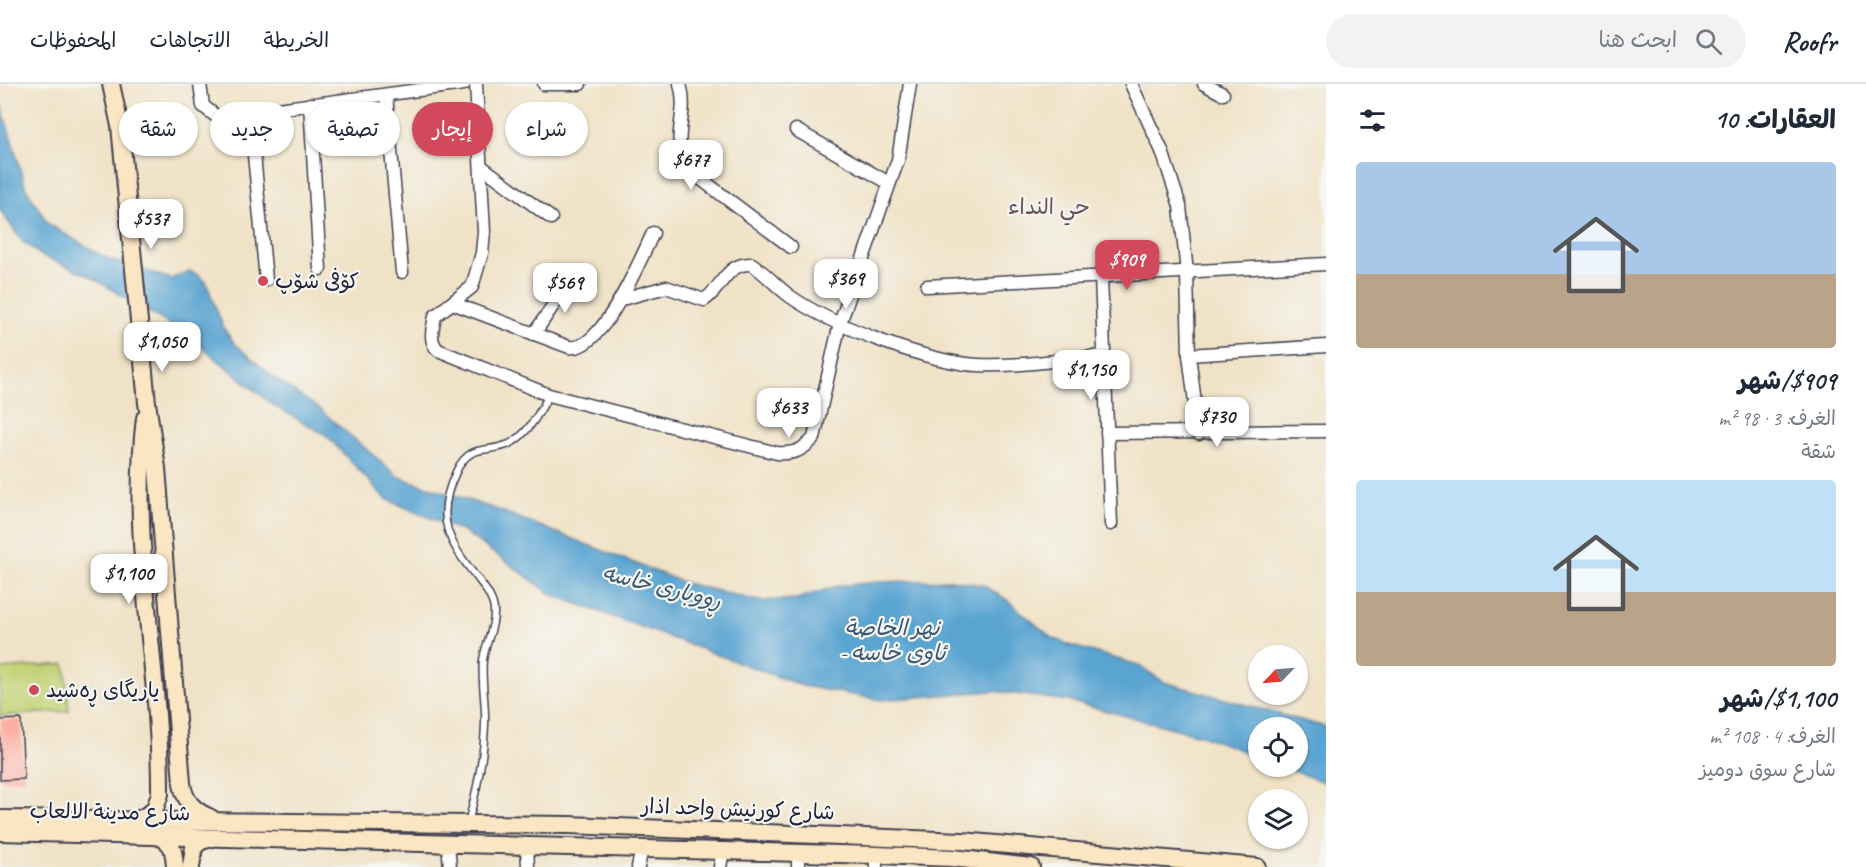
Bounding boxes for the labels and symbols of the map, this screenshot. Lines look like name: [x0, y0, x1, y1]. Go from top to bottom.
pin: $677: [655, 140, 727, 191]
district label: حي النداء: [1008, 193, 1090, 226]
pin: $537: [115, 199, 187, 250]
pin: $909: [1091, 240, 1163, 291]
pin: $369: [810, 259, 882, 310]
pin: $569: [529, 263, 601, 314]
place label: کۆفی شۆپ: [275, 267, 359, 294]
marker: کۆفی شۆپ: [256, 274, 270, 288]
pin: $1,050: [113, 322, 211, 373]
pin: $1,150: [1042, 350, 1140, 401]
pin: $633: [753, 388, 825, 439]
pin: $730: [1181, 397, 1253, 448]
pin: $1,100: [80, 554, 178, 605]
water label: ڕووباری خاسە: [598, 559, 724, 619]
water label: نهر الخاصة - ئاوی خاسە: [839, 614, 949, 667]
north arrow: [1248, 645, 1308, 705]
place label: یاریگای ڕەشید: [46, 677, 160, 707]
marker: یاریگای ڕەشید: [27, 683, 41, 697]
street label: شارع كورنيش واحد اذار: [639, 793, 835, 827]
street label: شارع مدينة الالعاب: [29, 798, 191, 828]

